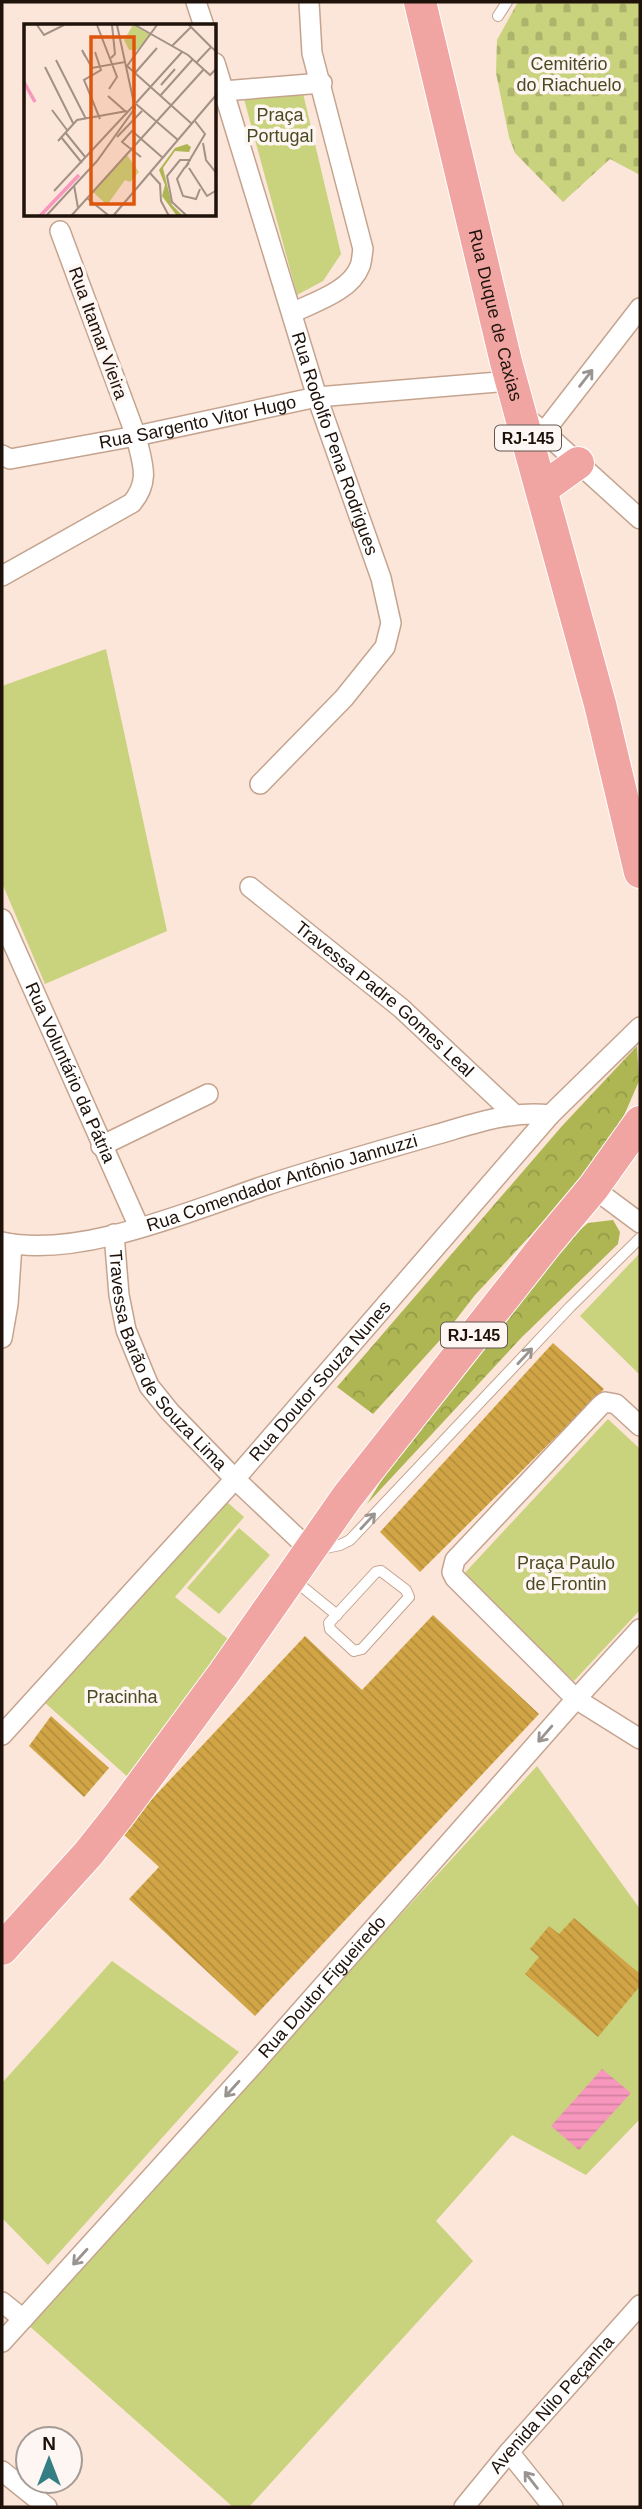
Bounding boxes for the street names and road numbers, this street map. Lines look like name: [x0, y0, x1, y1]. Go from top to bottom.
street label: Rua Duque de Caxias: [465, 227, 526, 403]
street label: Rua Itamar Vieira: [65, 264, 132, 403]
street label: Rua Rodolfo Pena Rodrigues: [288, 330, 382, 558]
street label: Rua Sargento Vitor Hugo: [97, 392, 298, 453]
road number: RJ-145: [495, 426, 561, 450]
street label: Travessa Padre Gomes Leal: [291, 917, 478, 1081]
street label: Rua Voluntário da Pátria: [21, 979, 119, 1167]
street label: Rua Comendador Antônio Jannuzzi: [144, 1130, 420, 1236]
street label: Travessa Barão de Souza Lima: [105, 1249, 231, 1475]
street label: Rua Doutor Souza Nunes: [245, 1297, 395, 1465]
road number: RJ-145: [441, 1322, 507, 1348]
street label: Rua Doutor Figueiredo: [254, 1912, 390, 2062]
street label: Avenida Nilo Peçanha: [486, 2331, 619, 2477]

